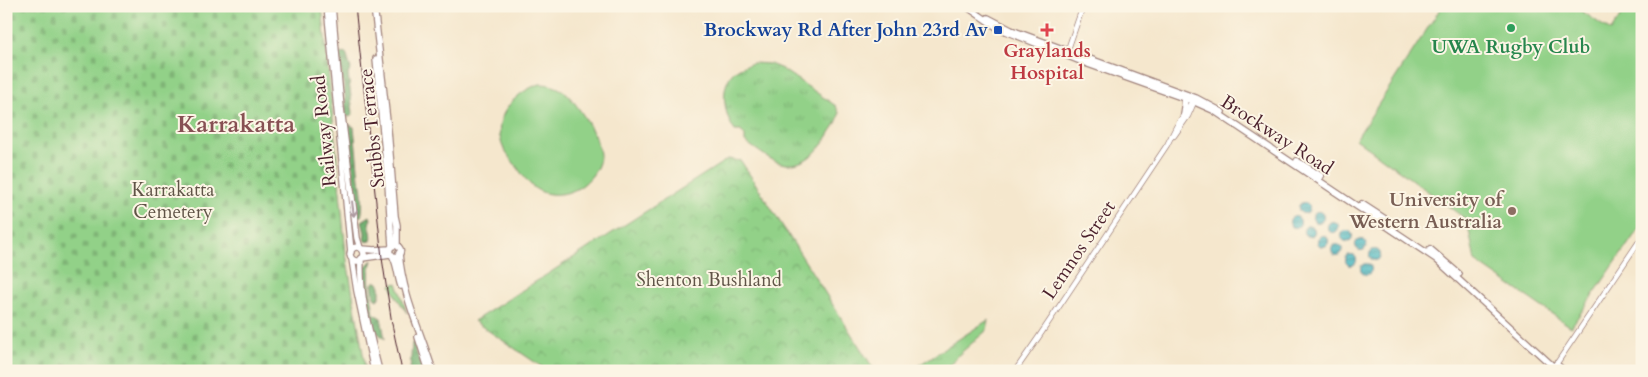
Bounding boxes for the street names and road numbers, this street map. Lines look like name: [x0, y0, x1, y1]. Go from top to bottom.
street label: Stubbs Terrace: [353, 67, 391, 189]
street label: Railway Road: [305, 74, 343, 188]
street label: Brockway Road: [1216, 89, 1338, 181]
street label: Lemnos Street: [1036, 195, 1122, 305]

